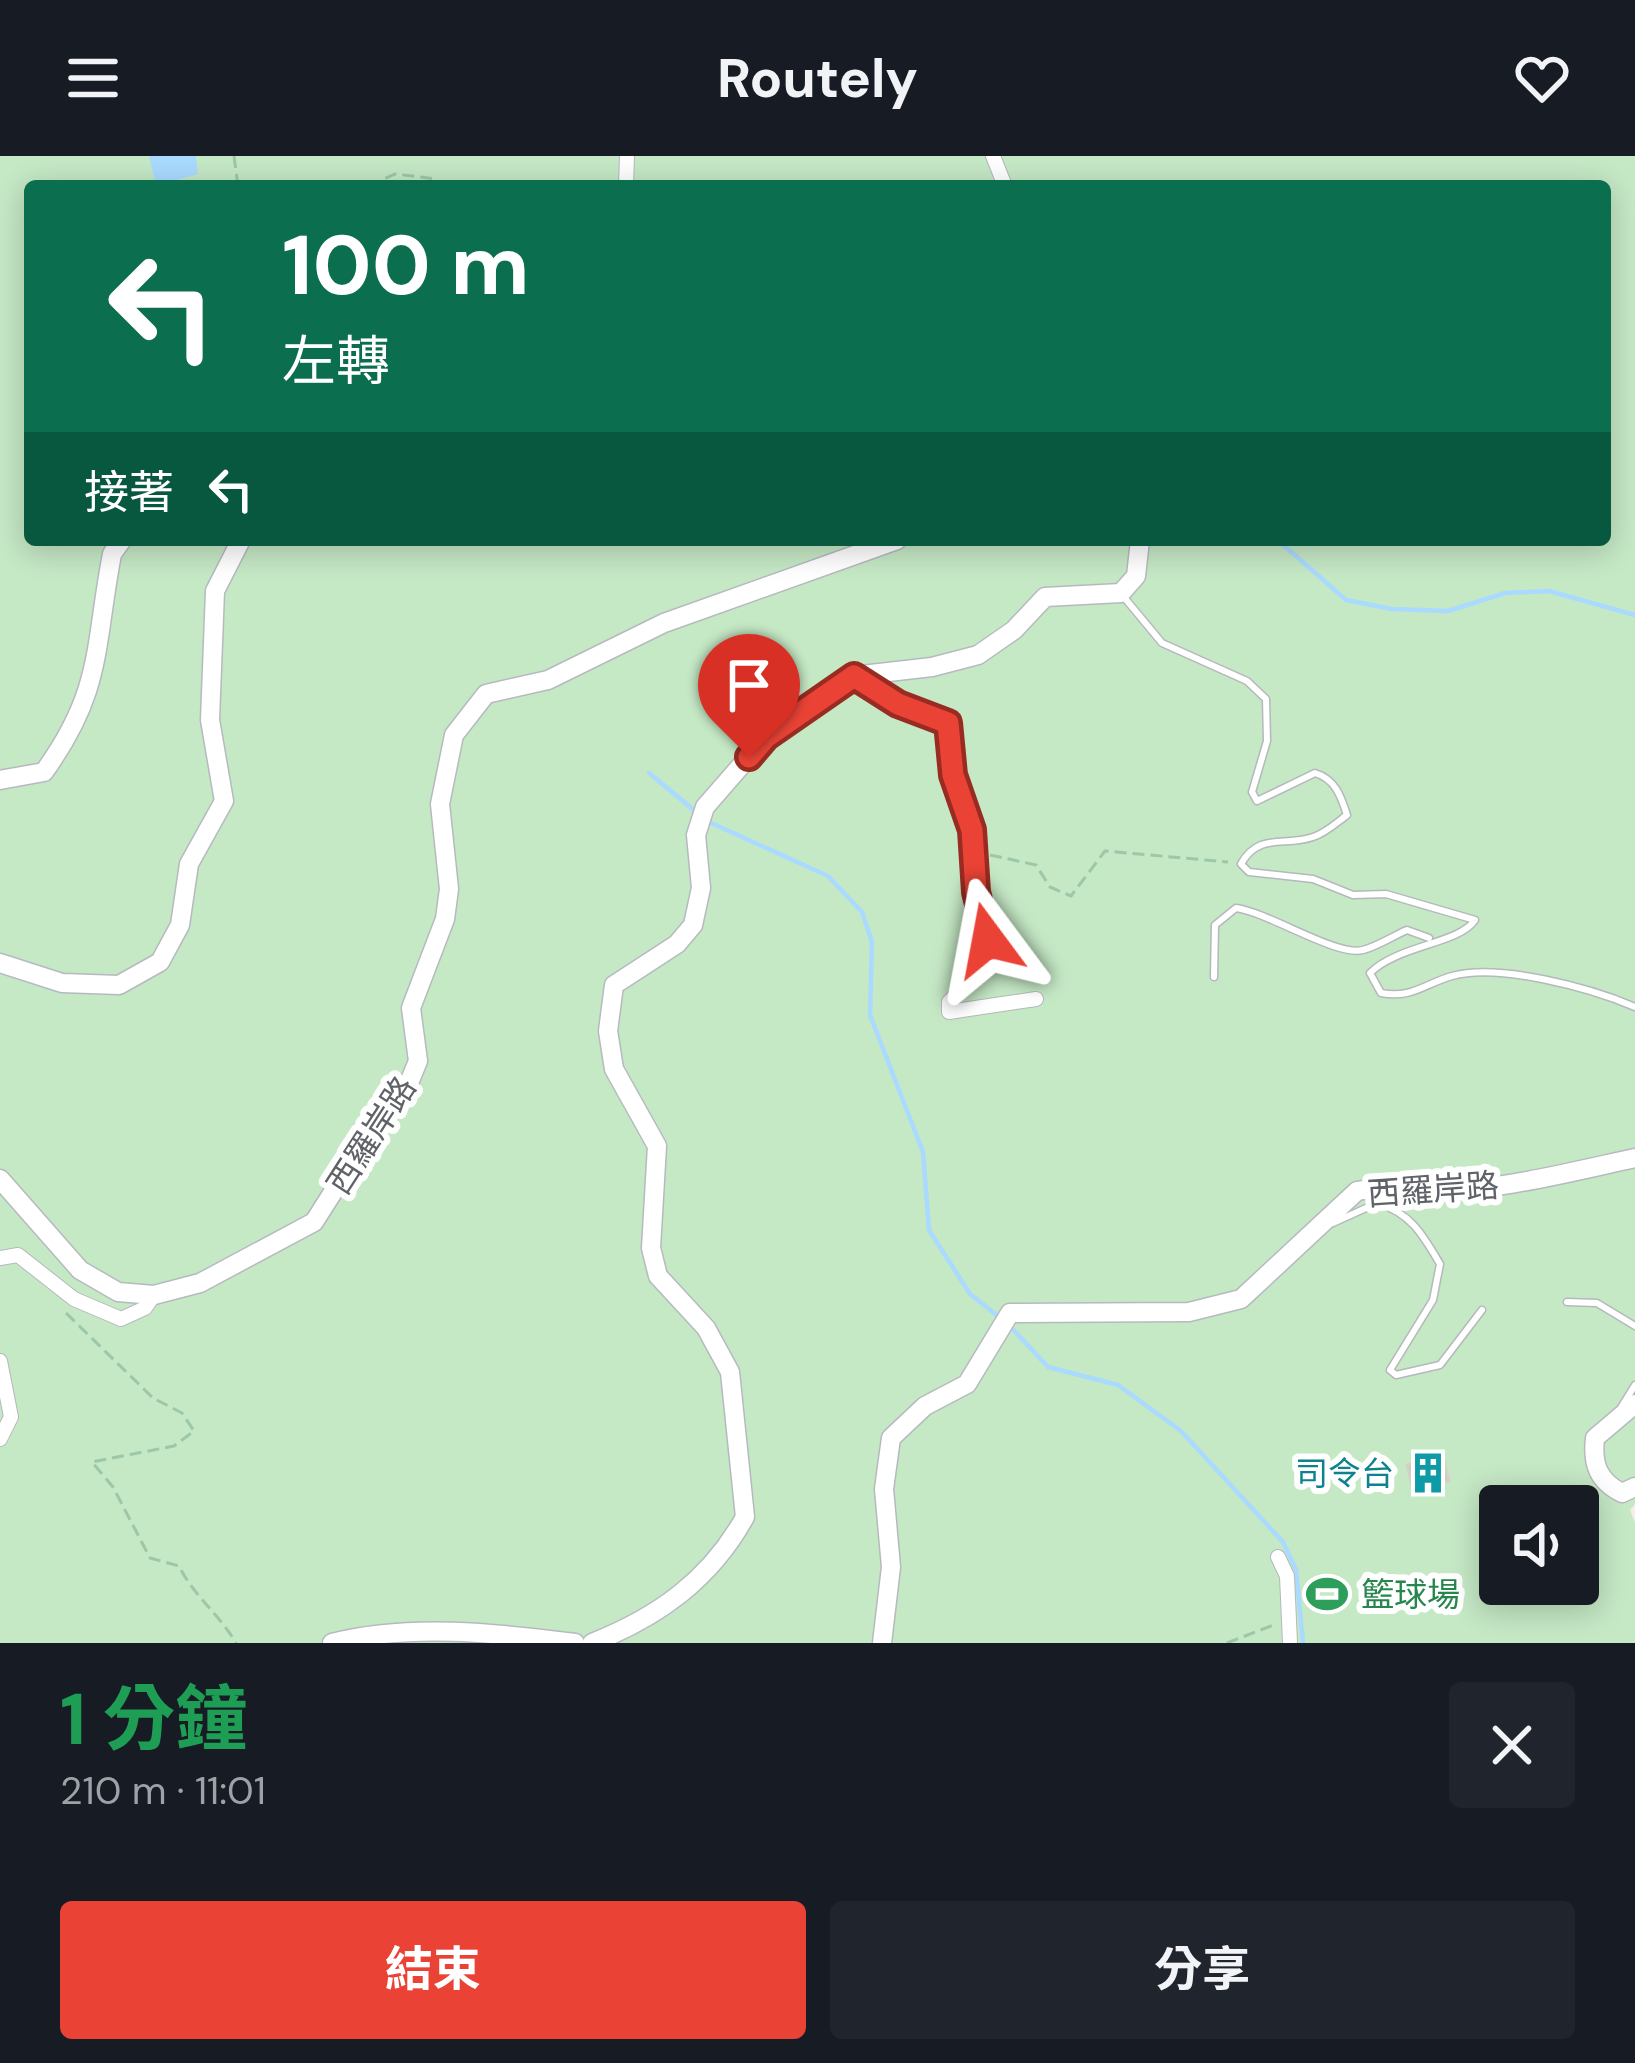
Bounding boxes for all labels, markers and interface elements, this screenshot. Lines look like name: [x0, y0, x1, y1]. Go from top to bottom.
text: Routely: [717, 43, 918, 114]
icon: menu: [60, 45, 126, 111]
icon: heart: [1509, 45, 1575, 111]
text: 100 m: [282, 211, 530, 320]
icon: left: [84, 228, 240, 384]
text: 左轉: [282, 326, 390, 397]
icon: left: [198, 456, 264, 522]
text: 接著: [84, 463, 174, 522]
pin: [698, 634, 800, 757]
icon: arrive: [716, 652, 782, 718]
position arrow: [925, 877, 1051, 1003]
street label: 西羅岸路: [317, 1068, 425, 1202]
street label: 西羅岸路: [1366, 1163, 1500, 1216]
building icon: 司令台: [1405, 1450, 1451, 1496]
place label: 司令台: [1295, 1452, 1394, 1495]
map controls: [1479, 1485, 1599, 1605]
button: sound: [1479, 1485, 1599, 1605]
sports icon: 籃球場: [1304, 1571, 1350, 1617]
place label: 籃球場: [1361, 1573, 1460, 1616]
text: 1 分鐘: [60, 1673, 247, 1766]
button: close: [1449, 1682, 1575, 1808]
text: 210 m · 11:01: [60, 1765, 266, 1816]
button: 結束: [60, 1901, 806, 2039]
button: 分享: [830, 1901, 1575, 2039]

